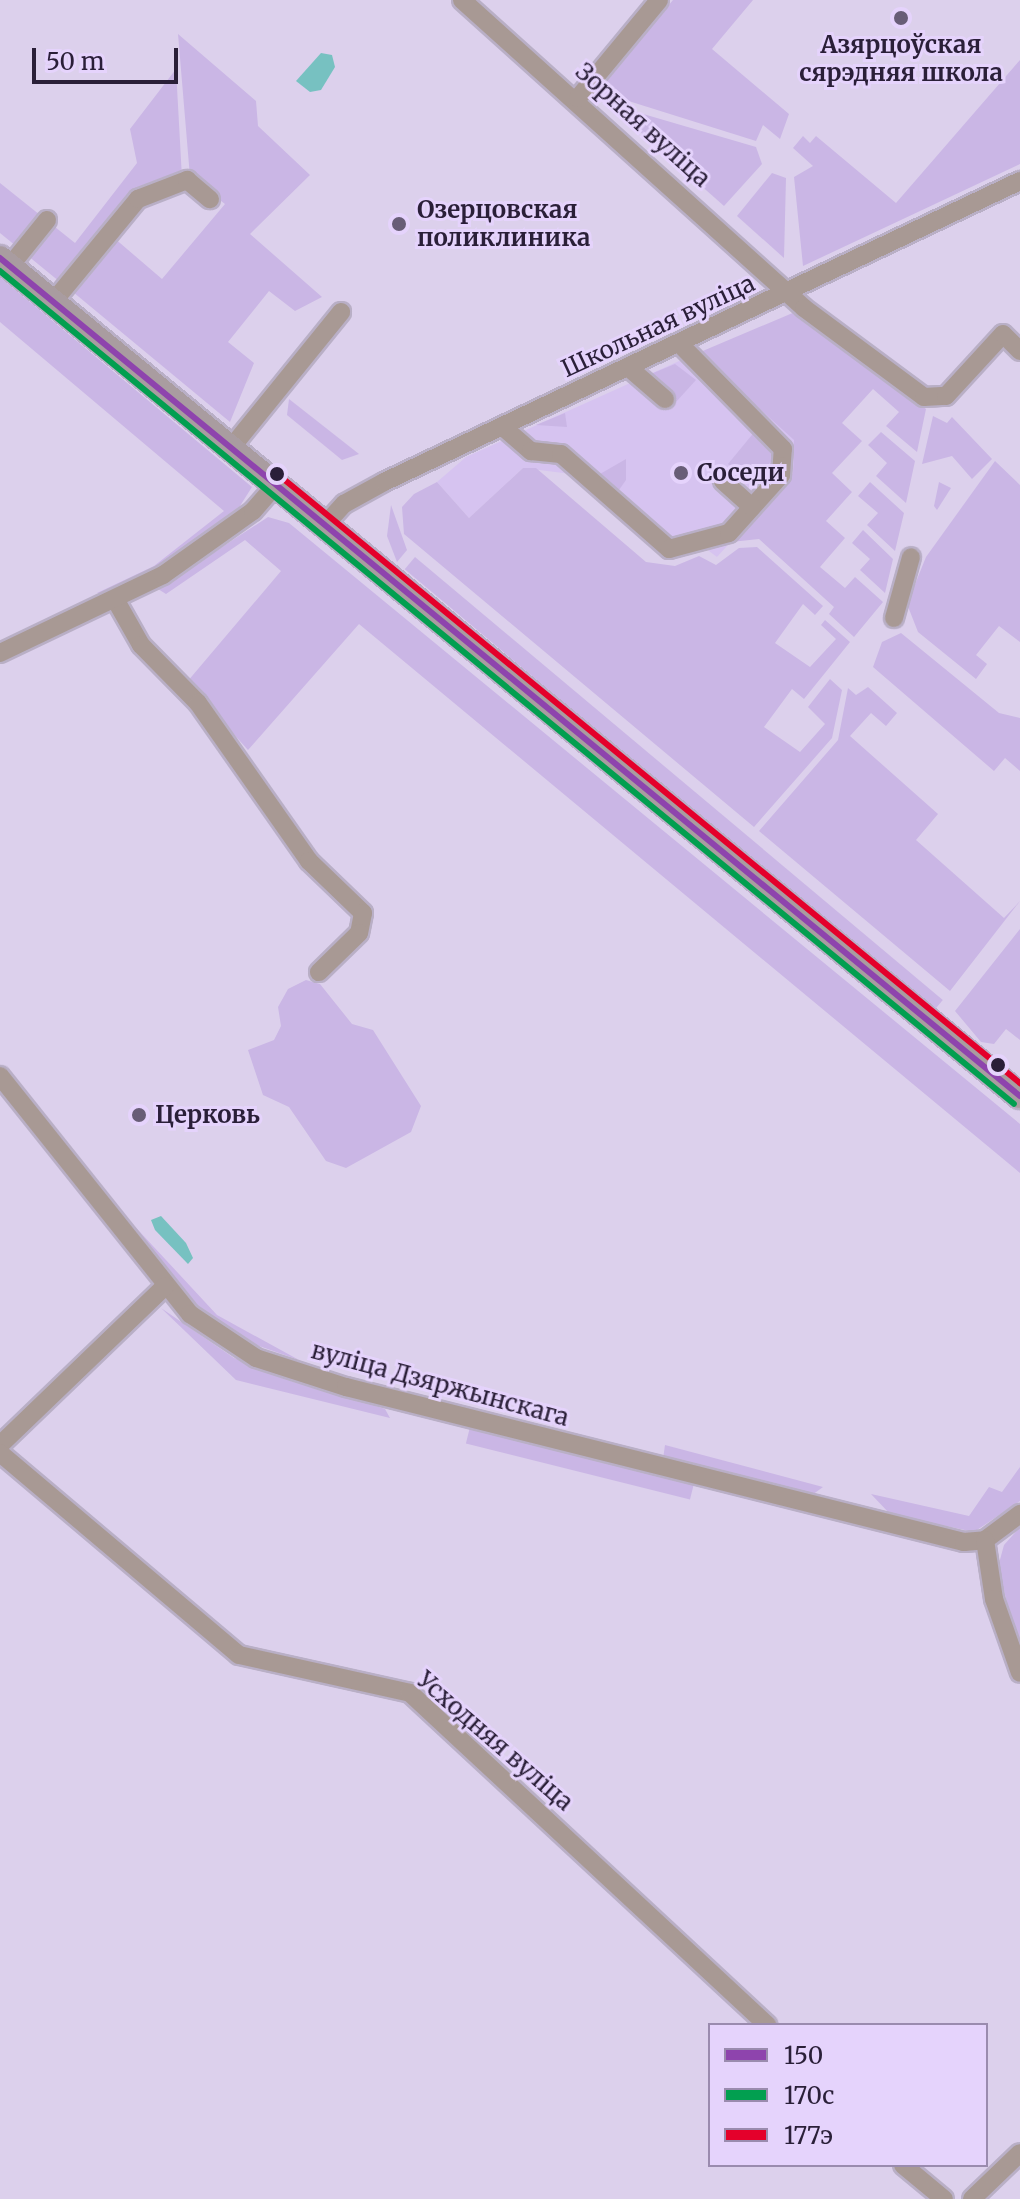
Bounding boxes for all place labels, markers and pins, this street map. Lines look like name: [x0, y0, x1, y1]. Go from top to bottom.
marker: Азярцоўская сярэдняя школа: [892, 9, 910, 27]
place label: Азярцоўская сярэдняя школа: [799, 31, 1003, 87]
place label: Озерцовская поликлиника: [417, 196, 590, 252]
marker: Озерцовская поликлиника: [388, 213, 410, 235]
place label: Соседи: [697, 459, 785, 487]
marker: Соседи: [672, 464, 690, 482]
unlabelled marker: [269, 466, 285, 482]
unlabelled marker: [990, 1057, 1006, 1073]
place label: Церковь: [155, 1101, 260, 1129]
marker: Церковь: [130, 1106, 148, 1124]

